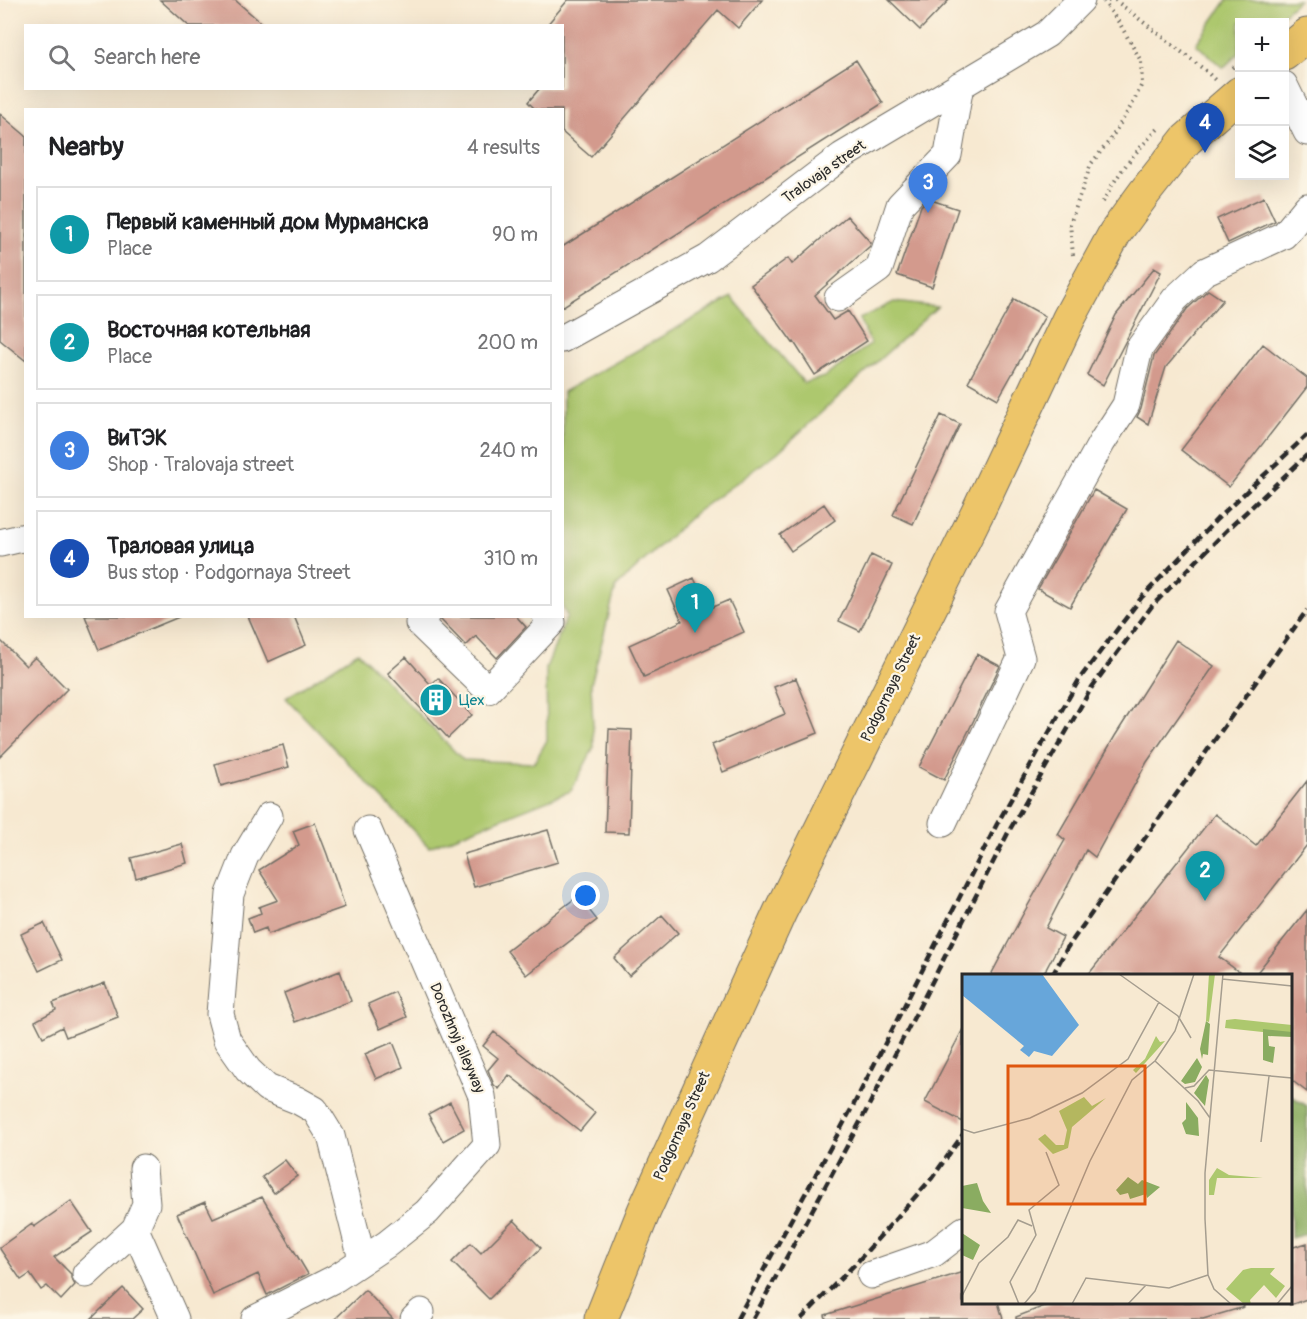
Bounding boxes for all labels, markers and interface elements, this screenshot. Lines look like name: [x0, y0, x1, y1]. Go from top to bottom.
map controls: [1235, 18, 1289, 180]
button: +: [1235, 18, 1289, 72]
search box: [24, 24, 564, 90]
icon: search: [45, 41, 78, 74]
text: Search here: [93, 43, 200, 71]
button: −: [1235, 72, 1289, 126]
pin: 4: [1186, 104, 1224, 153]
button: layers: [1235, 126, 1289, 180]
text: Nearby: [48, 131, 124, 163]
text: 4 results: [467, 135, 540, 160]
street label: Tralovaja street: [778, 136, 870, 208]
pin: 3: [908, 164, 948, 213]
text: Первый каменный дом Мурманска: [107, 208, 428, 236]
text: 1: [66, 222, 73, 247]
text: 90 m: [492, 222, 538, 247]
text: Place: [107, 236, 152, 261]
text: Восточная котельная: [107, 316, 311, 344]
text: 2: [64, 330, 75, 355]
text: 200 m: [477, 330, 538, 355]
text: Place: [107, 344, 152, 369]
text: ВиТЭК: [107, 424, 167, 452]
text: 3: [64, 438, 75, 463]
text: 240 m: [479, 438, 538, 463]
text: Shop · Tralovaja street: [107, 452, 294, 477]
text: Траловая улица: [107, 532, 254, 560]
text: 4: [64, 546, 75, 571]
text: 310 m: [483, 546, 538, 571]
text: Bus stop · Podgornaya Street: [107, 560, 351, 585]
pin: 1: [676, 584, 714, 633]
street label: Podgornaya Street: [857, 630, 926, 745]
building icon: Цех: [418, 682, 454, 718]
place label: Цех: [459, 691, 485, 710]
pin: 2: [1186, 852, 1224, 901]
your location: [571, 881, 600, 910]
inset map: [962, 974, 1292, 1304]
street label: Dorozhnyj alleyway: [425, 980, 489, 1097]
street label: Podgornaya Street: [649, 1068, 715, 1183]

